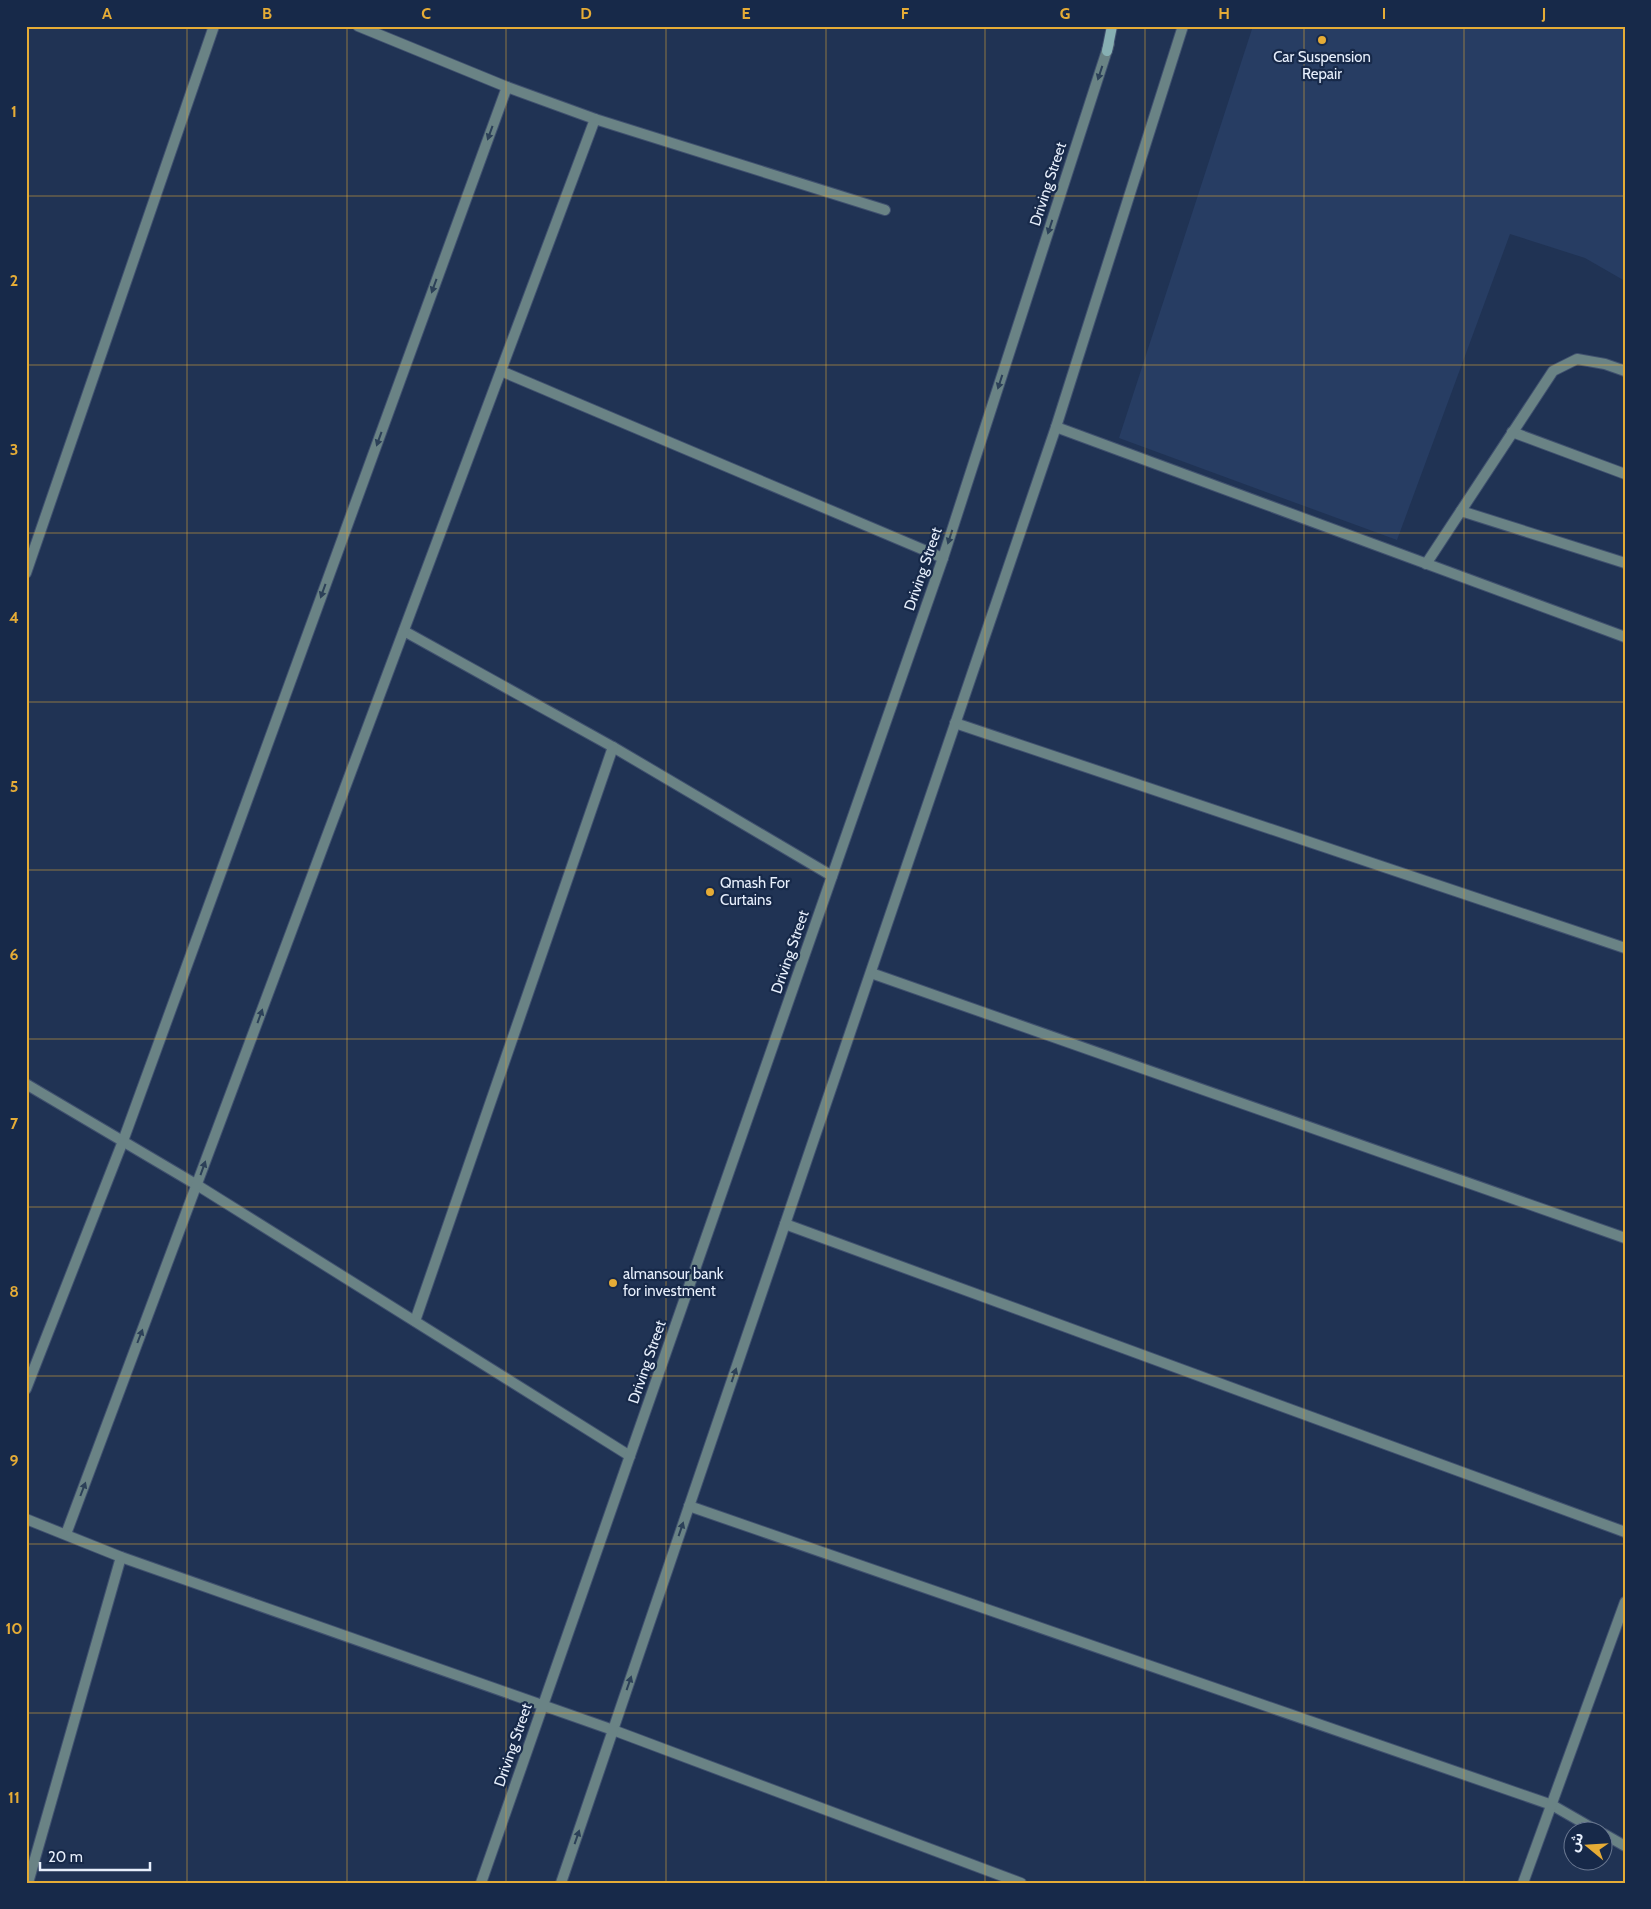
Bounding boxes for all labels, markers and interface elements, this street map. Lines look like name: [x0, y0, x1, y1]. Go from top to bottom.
text: A: [102, 4, 112, 23]
text: B: [262, 4, 272, 23]
text: C: [421, 4, 431, 23]
text: D: [580, 4, 592, 23]
text: E: [741, 4, 751, 23]
text: F: [901, 4, 910, 23]
text: G: [1060, 4, 1070, 23]
text: H: [1218, 4, 1230, 23]
text: I: [1382, 4, 1386, 23]
text: J: [1541, 4, 1546, 23]
marker: Car Suspension Repair: [1316, 34, 1328, 46]
place label: Car Suspension Repair: [1273, 48, 1371, 83]
one-way arrow: [1095, 65, 1103, 80]
text: 1: [11, 102, 17, 121]
one-way arrow: [486, 126, 494, 141]
street label: Driving Street: [1026, 140, 1070, 228]
one-way arrow: [1045, 220, 1053, 235]
text: 2: [10, 271, 18, 290]
one-way arrow: [430, 279, 438, 294]
one-way arrow: [996, 375, 1004, 390]
one-way arrow: [375, 431, 382, 446]
text: 3: [10, 440, 18, 459]
street label: Driving Street: [900, 525, 946, 613]
one-way arrow: [946, 529, 953, 544]
one-way arrow: [319, 584, 327, 599]
text: 4: [9, 608, 19, 627]
text: 5: [10, 777, 18, 796]
place label: Qmash For Curtains: [720, 874, 790, 909]
marker: Qmash For Curtains: [704, 886, 716, 898]
street label: Driving Street: [767, 908, 813, 996]
text: 6: [10, 945, 19, 964]
one-way arrow: [256, 1008, 264, 1023]
text: 7: [10, 1114, 19, 1133]
one-way arrow: [199, 1160, 207, 1175]
place label: almansour bank for investment: [623, 1265, 724, 1300]
marker: almansour bank for investment: [607, 1277, 619, 1289]
text: 8: [9, 1282, 19, 1301]
street label: Driving Street: [624, 1318, 670, 1406]
one-way arrow: [137, 1329, 144, 1344]
one-way arrow: [730, 1367, 738, 1382]
text: 9: [10, 1451, 19, 1470]
one-way arrow: [80, 1481, 87, 1496]
one-way arrow: [677, 1521, 685, 1536]
text: 10: [5, 1619, 23, 1638]
one-way arrow: [626, 1675, 633, 1690]
street label: Driving Street: [490, 1701, 536, 1789]
text: 11: [8, 1788, 20, 1807]
north arrow: [1564, 1822, 1614, 1872]
one-way arrow: [573, 1829, 581, 1844]
text: ش: [1564, 1830, 1587, 1854]
scale bar: [40, 1839, 150, 1871]
text: 20 m: [48, 1848, 83, 1866]

